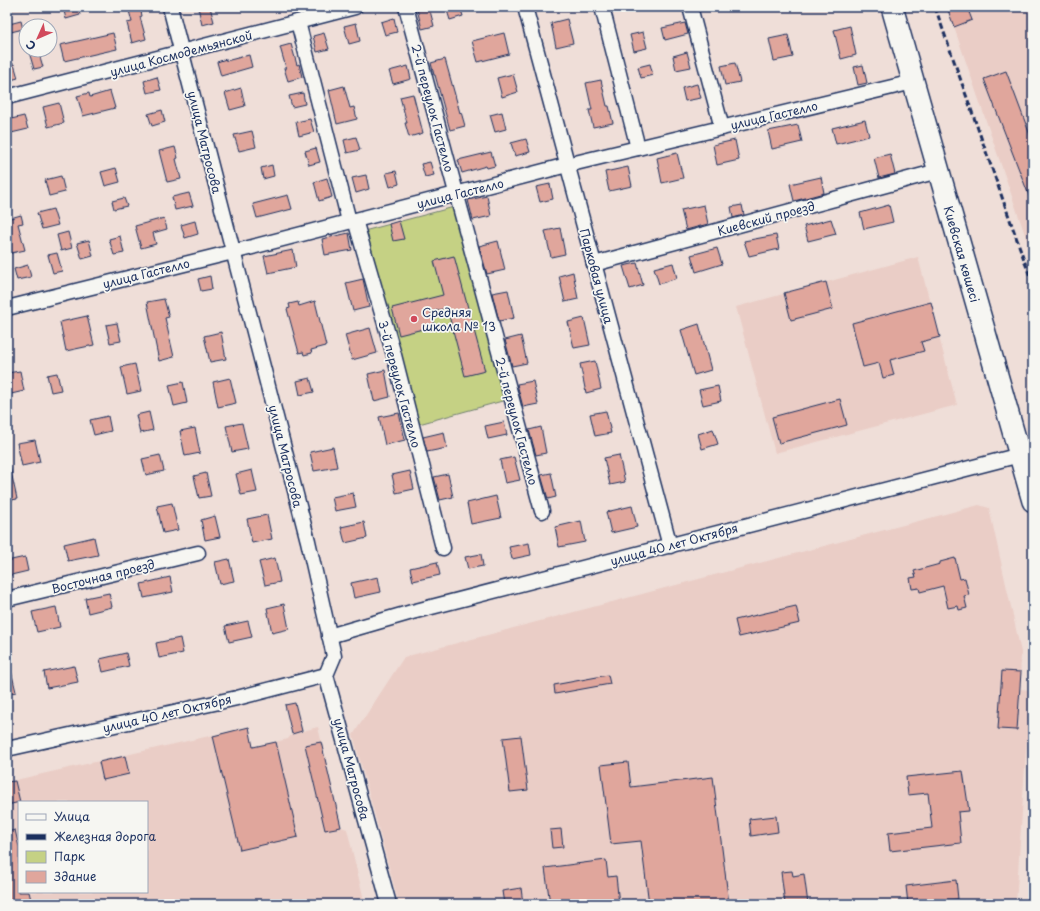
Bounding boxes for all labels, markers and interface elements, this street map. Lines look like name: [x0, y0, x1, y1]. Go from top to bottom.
north arrow: [18, 18, 58, 58]
street label: улица Космодемьянской: [108, 25, 254, 81]
text: С: [22, 36, 40, 54]
street label: 2-й переулок Гастелло: [407, 42, 459, 174]
street label: улица Матросова: [184, 89, 227, 196]
street label: улица Гастелло: [729, 96, 820, 134]
street label: улица Гастелло: [415, 173, 506, 213]
street label: Киевский проезд: [715, 196, 817, 240]
street label: Киевская көшесі: [940, 204, 984, 304]
street label: Парковая улица: [576, 226, 618, 326]
street label: улица Гастелло: [101, 253, 192, 293]
place label: Средняя школа № 13: [422, 303, 496, 335]
marker: Средняя школа № 13: [409, 314, 419, 324]
street label: 3-й переулок Гастелло: [374, 318, 426, 450]
street label: 2-й переулок Гастелло: [491, 355, 543, 487]
street label: улица Матросова: [265, 403, 308, 510]
street label: улица 40 лет Октября: [608, 518, 740, 570]
street label: Восточная проезд: [49, 554, 157, 598]
street label: улица 40 лет Октября: [101, 689, 233, 737]
street label: улица Матросова: [330, 716, 374, 823]
legend: [18, 801, 148, 893]
text: Улица: [54, 807, 90, 825]
text: Железная дорога: [54, 827, 157, 845]
text: Парк: [54, 847, 86, 865]
text: Здание: [54, 867, 96, 885]

